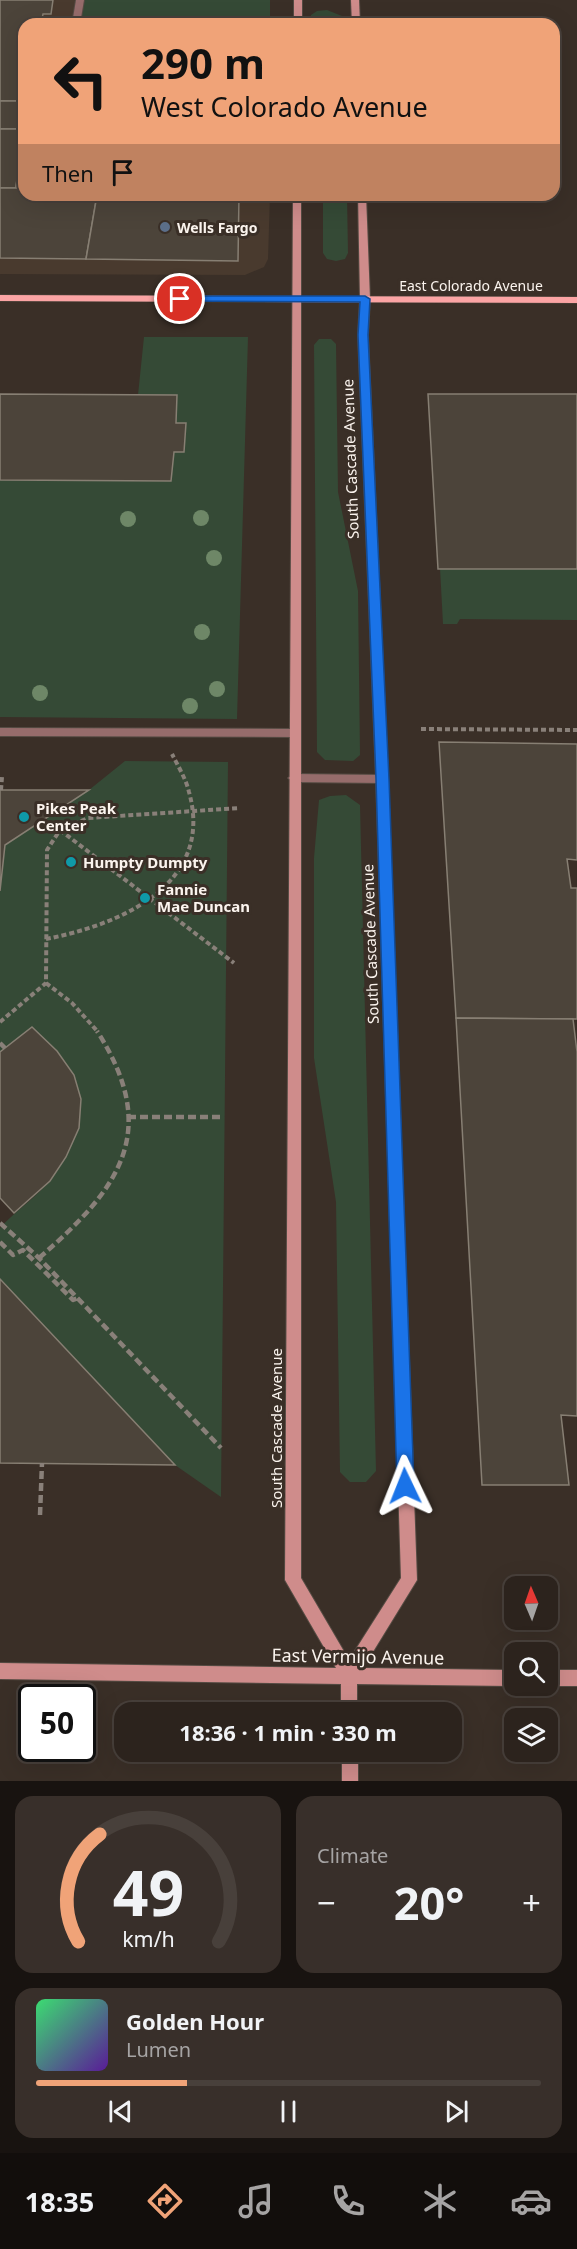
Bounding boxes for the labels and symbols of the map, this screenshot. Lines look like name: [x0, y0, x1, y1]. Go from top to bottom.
place label: Wells Fargo: [177, 218, 258, 237]
marker: Wells Fargo: [158, 220, 172, 234]
pin: [154, 273, 205, 324]
street label: East Colorado Avenue: [399, 276, 543, 295]
street label: South Cascade Avenue: [337, 379, 363, 539]
place label: Pikes Peak Center: [36, 798, 117, 835]
marker: Pikes Peak Center: [17, 810, 31, 824]
place label: Humpty Dumpty: [83, 852, 208, 872]
marker: Humpty Dumpty: [64, 855, 78, 869]
street label: South Cascade Avenue: [357, 864, 383, 1024]
place label: Fannie Mae Duncan: [157, 879, 250, 916]
marker: Fannie Mae Duncan: [138, 891, 152, 905]
street label: South Cascade Avenue: [266, 1348, 286, 1508]
position arrow: [373, 1454, 437, 1518]
north arrow: [504, 1576, 558, 1630]
street label: East Vermijo Avenue: [271, 1642, 445, 1670]
speed limit sign: 50: [18, 1684, 96, 1762]

